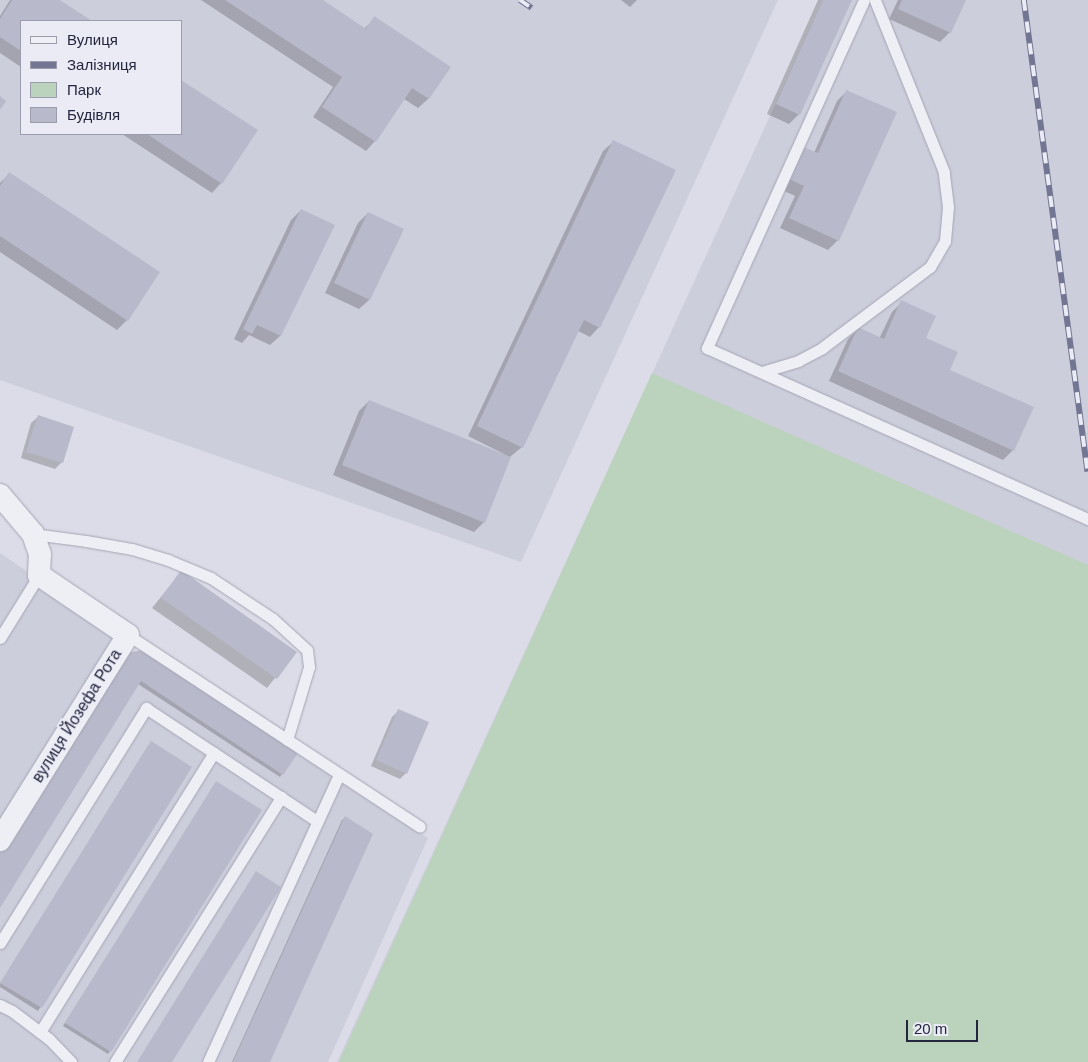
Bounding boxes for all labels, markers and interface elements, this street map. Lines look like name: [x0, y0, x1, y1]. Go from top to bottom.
legend: [20, 20, 182, 135]
text: Вулиця: [67, 31, 118, 48]
text: Залізниця: [67, 56, 137, 73]
text: Парк: [67, 81, 101, 98]
text: Будівля: [67, 106, 120, 123]
street label: вулиця Йозефа Рота: [28, 646, 126, 786]
scale bar: [908, 1010, 980, 1042]
text: 20 m: [914, 1020, 947, 1037]

